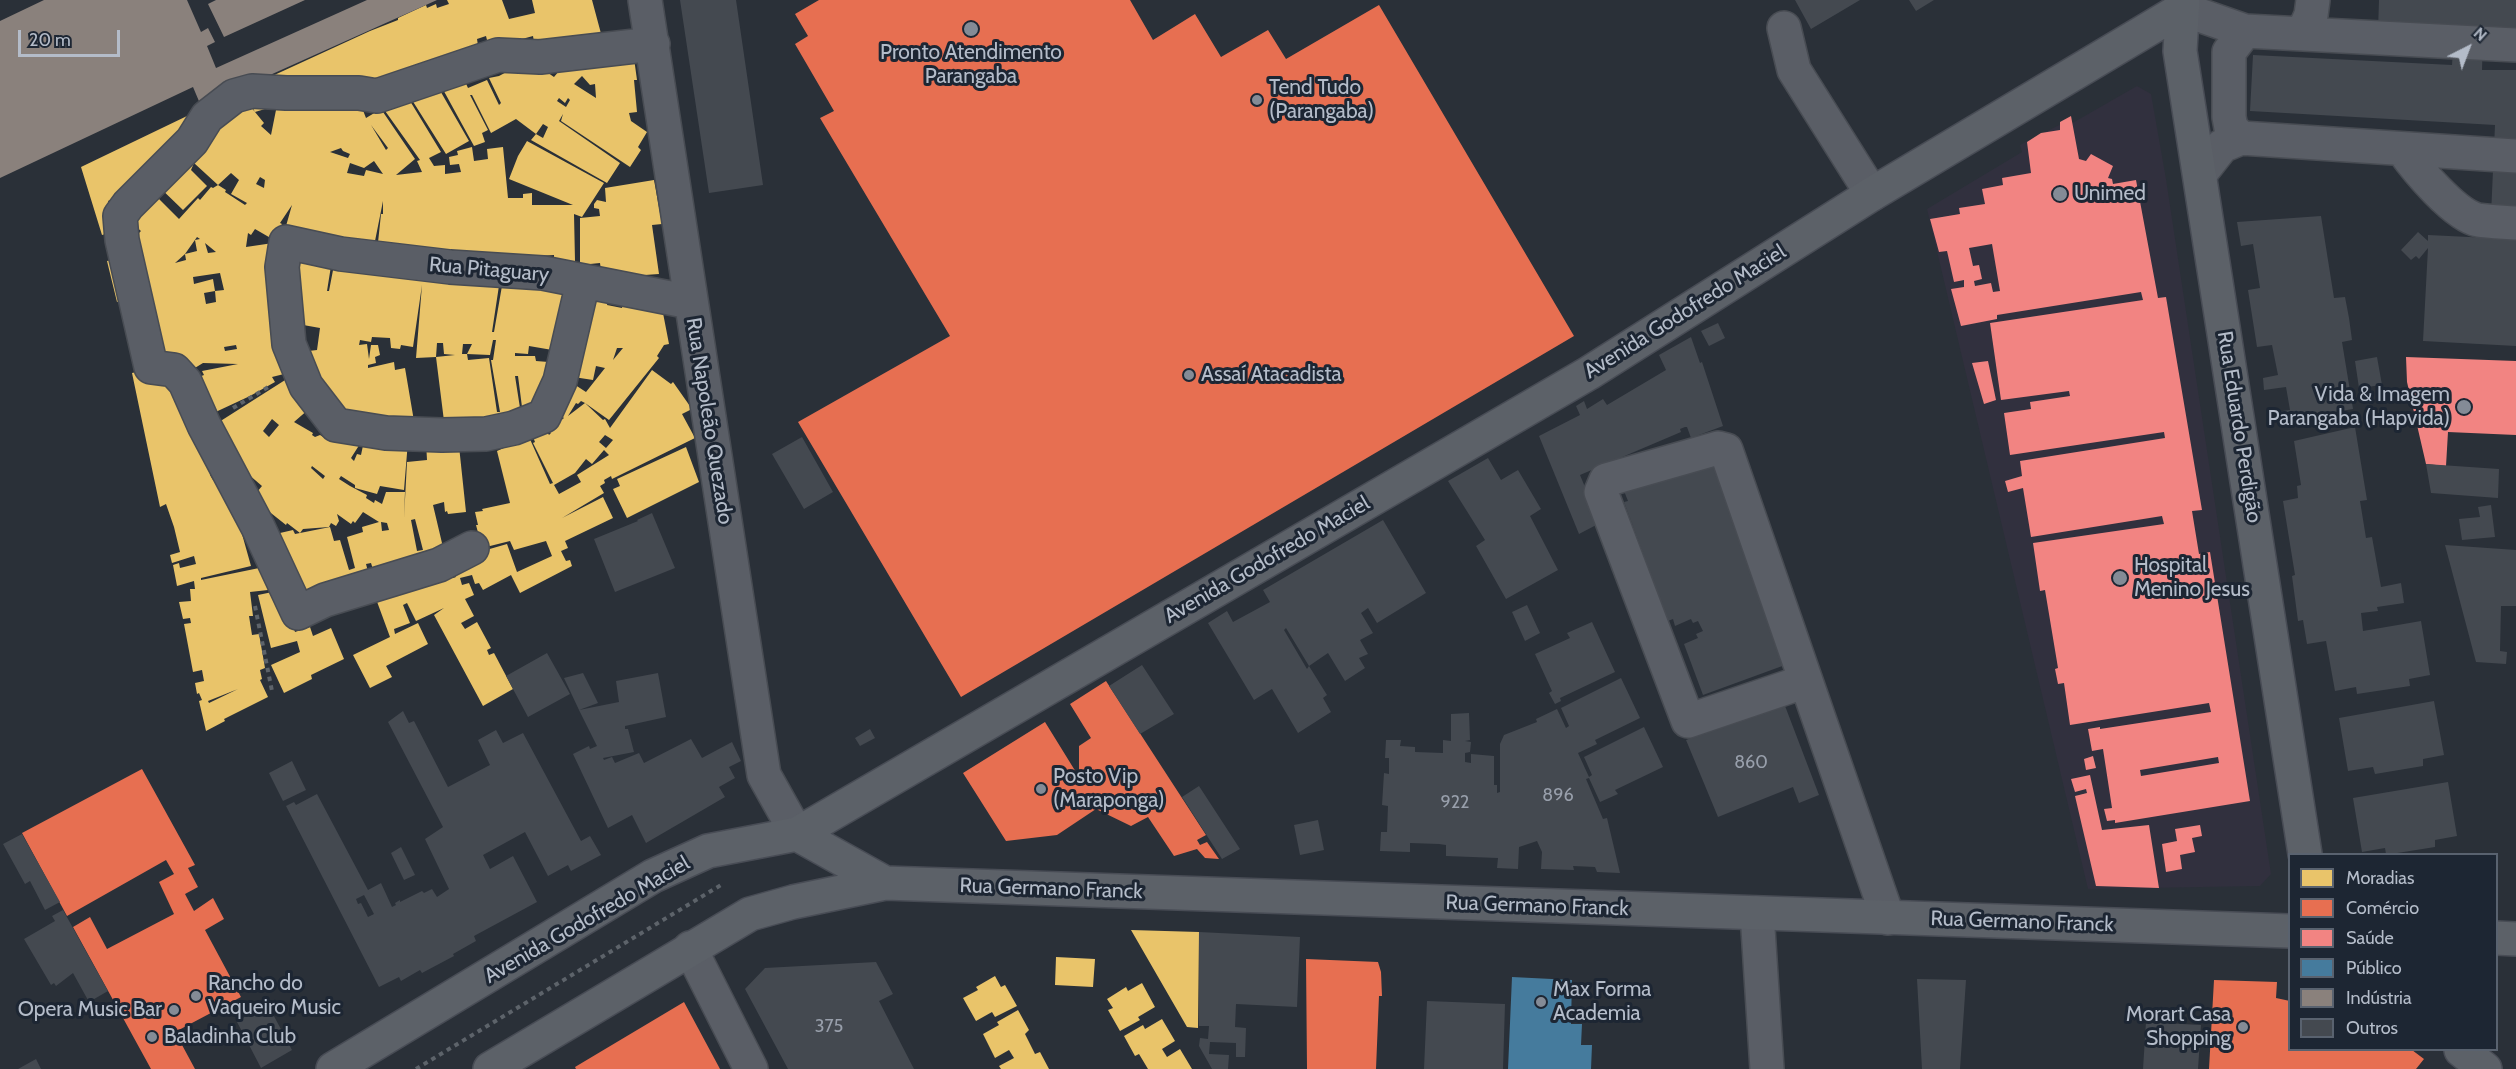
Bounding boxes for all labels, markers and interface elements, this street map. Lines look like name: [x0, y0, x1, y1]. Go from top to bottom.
scale bar: [21, 18, 123, 56]
north arrow: [2438, 18, 2498, 78]
marker: Pronto Atendimento Parangaba: [962, 20, 980, 38]
text: N: [2470, 23, 2491, 45]
text: 20 m: [29, 29, 71, 51]
place label: Pronto Atendimento Parangaba: [880, 40, 1062, 90]
place label: Tend Tudo (Parangaba): [1269, 75, 1374, 125]
marker: Tend Tudo (Parangaba): [1250, 93, 1264, 107]
place label: Unimed: [2074, 181, 2146, 207]
marker: Unimed: [2051, 185, 2069, 203]
street label: Avenida Godofredo Maciel: [1579, 240, 1791, 384]
street label: Rua Pitaguary: [428, 252, 550, 288]
street label: Rua Napoleão Quezado: [680, 316, 738, 526]
street label: Rua Eduardo Perdigão: [2211, 329, 2267, 525]
place label: Assaí Atacadista: [1201, 362, 1342, 388]
marker: Assaí Atacadista: [1182, 368, 1196, 382]
place label: Vida & Imagem Parangaba (Hapvida): [2268, 382, 2450, 432]
marker: Vida & Imagem Parangaba (Hapvida): [2455, 398, 2473, 416]
street label: Avenida Godofredo Maciel: [1160, 491, 1374, 629]
place label: Hospital Menino Jesus: [2134, 553, 2250, 603]
marker: Hospital Menino Jesus: [2111, 569, 2129, 587]
house number: 860: [1734, 752, 1768, 774]
place label: Posto Vip (Maraponga): [1053, 764, 1165, 814]
marker: Posto Vip (Maraponga): [1034, 782, 1048, 796]
house number: 896: [1542, 785, 1574, 807]
house number: 922: [1440, 792, 1470, 814]
street label: Avenida Godofredo Maciel: [480, 851, 694, 989]
legend: [2288, 853, 2498, 1051]
text: Moradias: [2346, 867, 2414, 889]
street label: Rua Germano Franck: [959, 873, 1143, 905]
street label: Rua Germano Franck: [1445, 890, 1629, 922]
text: Comércio: [2346, 897, 2419, 919]
street label: Rua Germano Franck: [1930, 906, 2114, 938]
text: Saúde: [2346, 927, 2394, 949]
text: Público: [2346, 957, 2402, 979]
place label: Rancho do Vaqueiro Music: [208, 971, 341, 1021]
place label: Max Forma Academia: [1553, 977, 1651, 1027]
text: Indústria: [2346, 987, 2412, 1009]
marker: Rancho do Vaqueiro Music: [189, 989, 203, 1003]
marker: Max Forma Academia: [1534, 995, 1548, 1009]
place label: Opera Music Bar: [18, 997, 162, 1023]
place label: Morart Casa Shopping: [2126, 1002, 2231, 1052]
marker: Opera Music Bar: [167, 1003, 181, 1017]
house number: 375: [815, 1016, 843, 1038]
text: Outros: [2346, 1017, 2398, 1039]
marker: Morart Casa Shopping: [2236, 1020, 2250, 1034]
place label: Baladinha Club: [164, 1024, 296, 1050]
marker: Baladinha Club: [145, 1030, 159, 1044]

